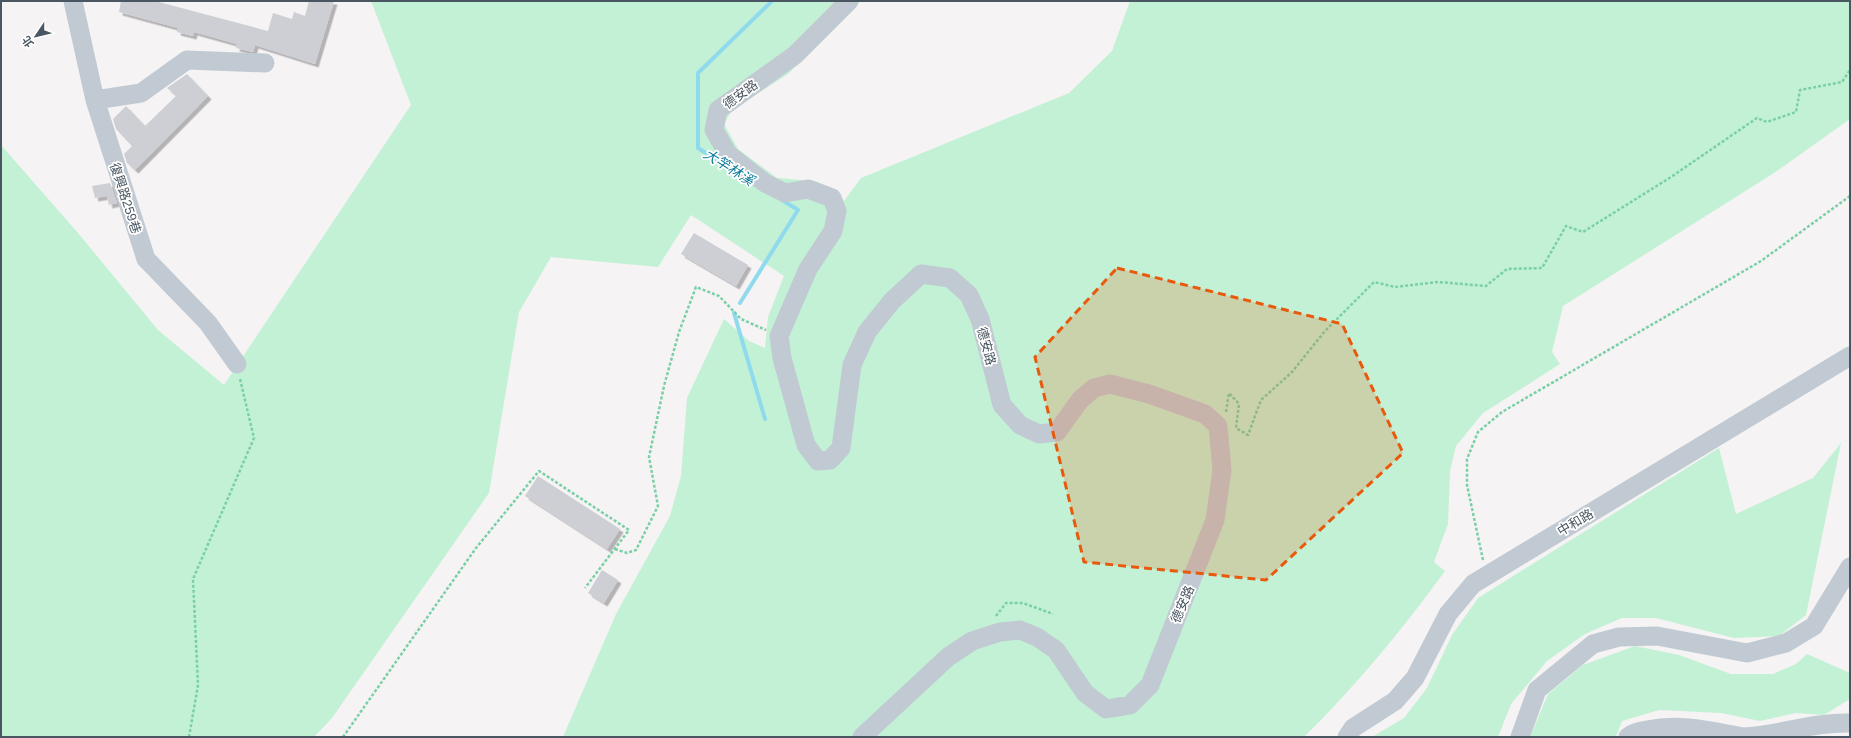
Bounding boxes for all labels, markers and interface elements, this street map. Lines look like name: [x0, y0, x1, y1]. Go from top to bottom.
north arrow: [16, 16, 56, 56]
text: 北: [20, 34, 36, 50]
street label: 德安路: [720, 77, 760, 112]
water label: 大竿林溪: [701, 145, 759, 190]
street label: 復興路259巷: [107, 161, 144, 236]
street label: 德安路: [974, 325, 999, 367]
street label: 中和路: [1555, 506, 1596, 539]
street label: 德安路: [1168, 583, 1197, 625]

